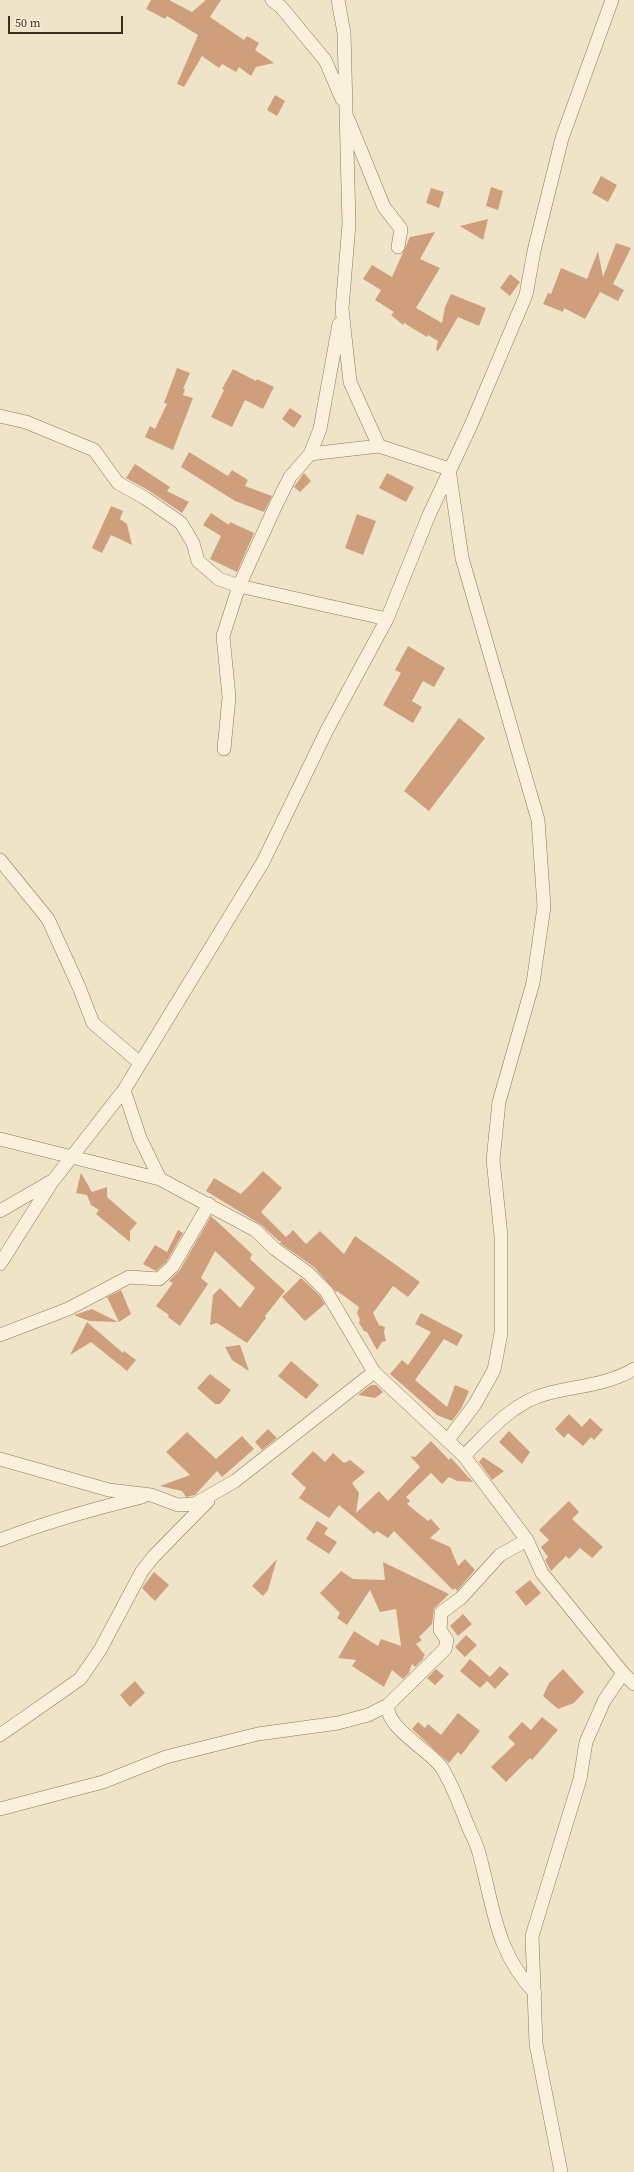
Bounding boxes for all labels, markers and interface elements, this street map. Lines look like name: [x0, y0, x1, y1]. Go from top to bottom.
scale bar: [10, 8, 125, 34]
text: 50 m: [15, 15, 41, 31]

